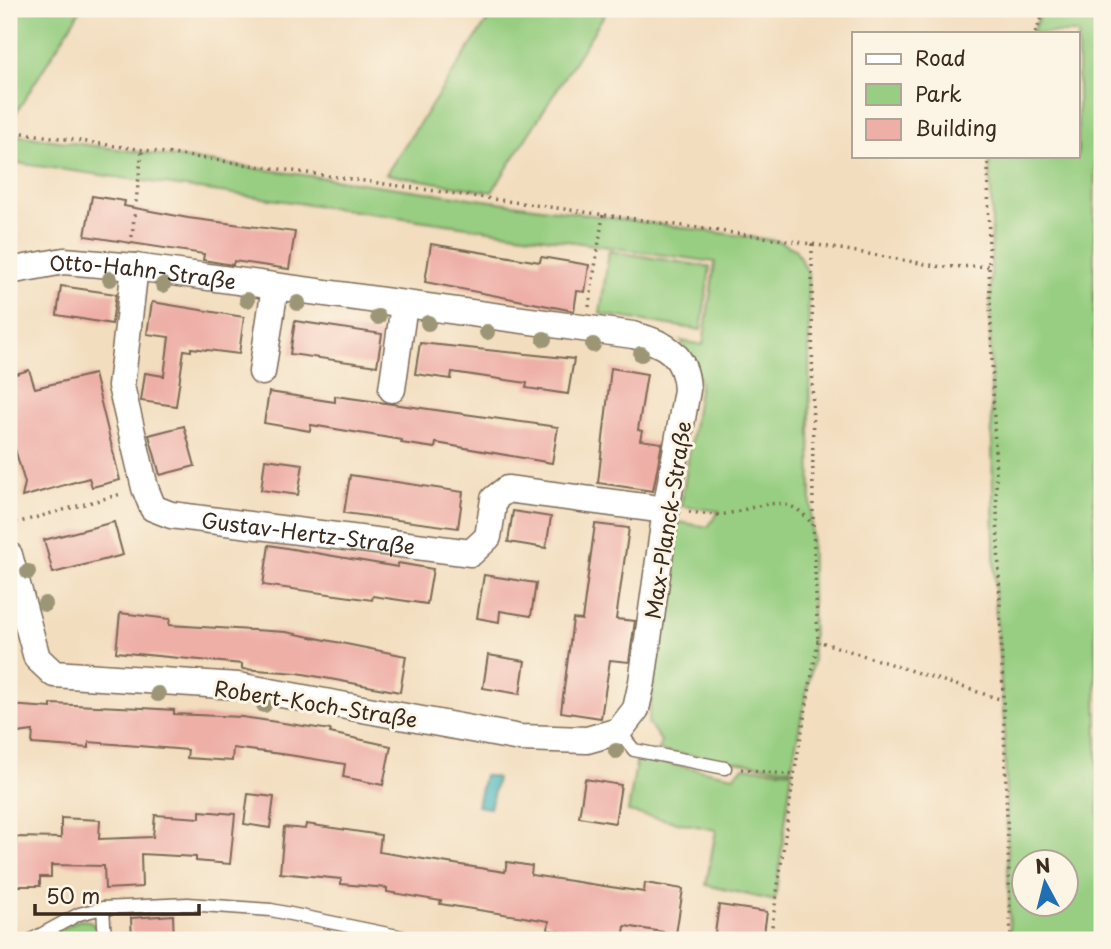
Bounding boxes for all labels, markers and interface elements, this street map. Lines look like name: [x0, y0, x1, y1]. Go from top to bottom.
legend: [852, 32, 1080, 158]
text: Road: [915, 41, 966, 73]
text: Park: [915, 77, 962, 109]
text: Building: [915, 111, 997, 143]
street label: Otto-Hahn-Straße: [46, 245, 238, 297]
street label: Max-Planck-Straße: [636, 419, 698, 621]
street label: Gustav-Hertz-Straße: [200, 503, 417, 562]
street label: Robert-Koch-Straße: [212, 671, 420, 735]
north arrow: [1010, 848, 1080, 918]
text: N: [1034, 850, 1052, 880]
scale bar: [35, 872, 200, 916]
text: 50 m: [46, 879, 100, 911]

